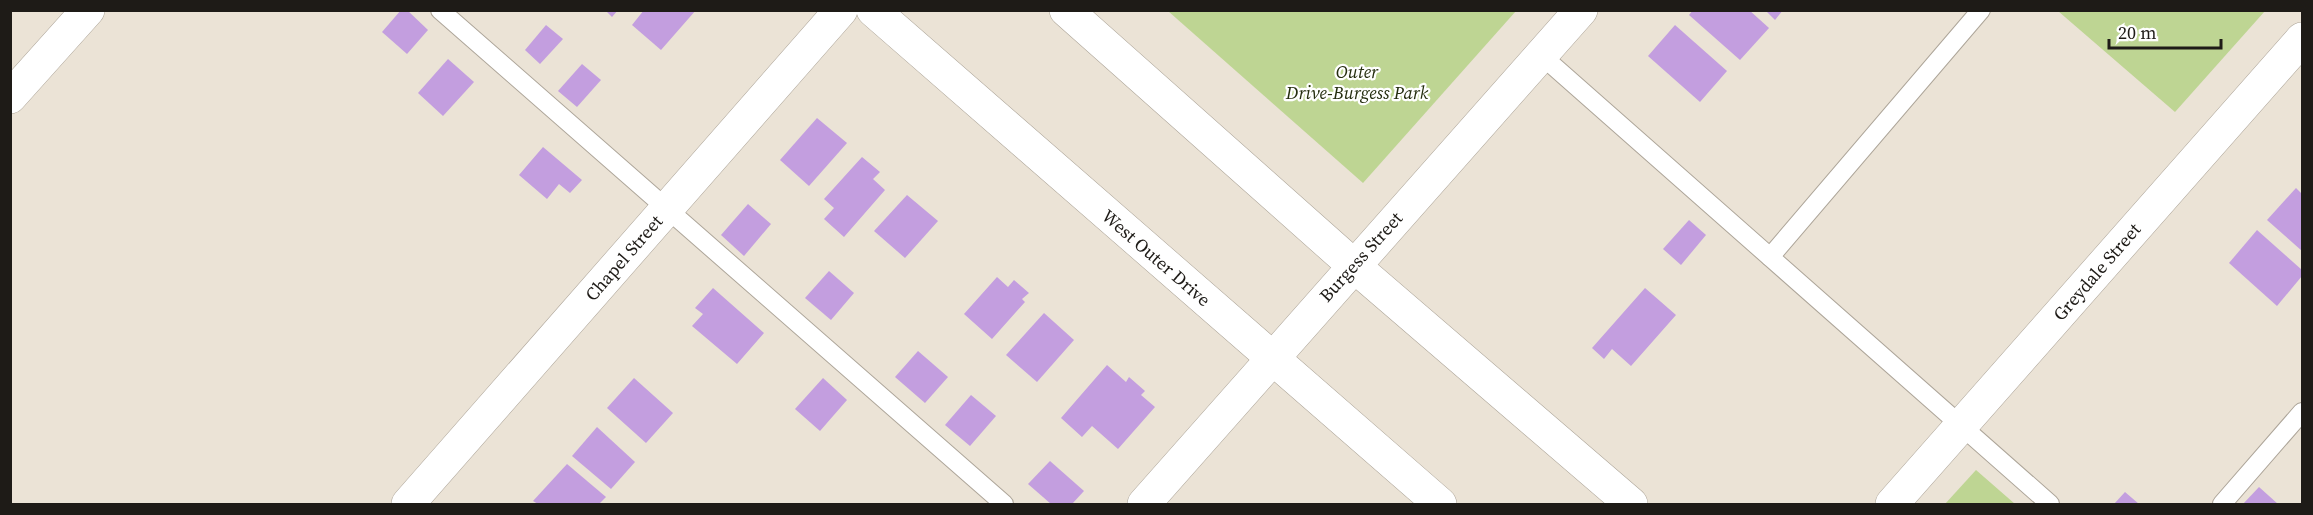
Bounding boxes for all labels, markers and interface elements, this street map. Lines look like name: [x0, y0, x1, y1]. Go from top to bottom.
scale bar: [2109, 12, 2222, 50]
text: 20 m: [2118, 20, 2156, 45]
park label: Outer Drive-Burgess Park: [1285, 59, 1429, 105]
street label: West Outer Drive: [1097, 203, 1216, 312]
street label: Burgess Street: [1313, 206, 1408, 307]
street label: Chapel Street: [579, 209, 668, 306]
street label: Greydale Street: [2047, 217, 2146, 326]

